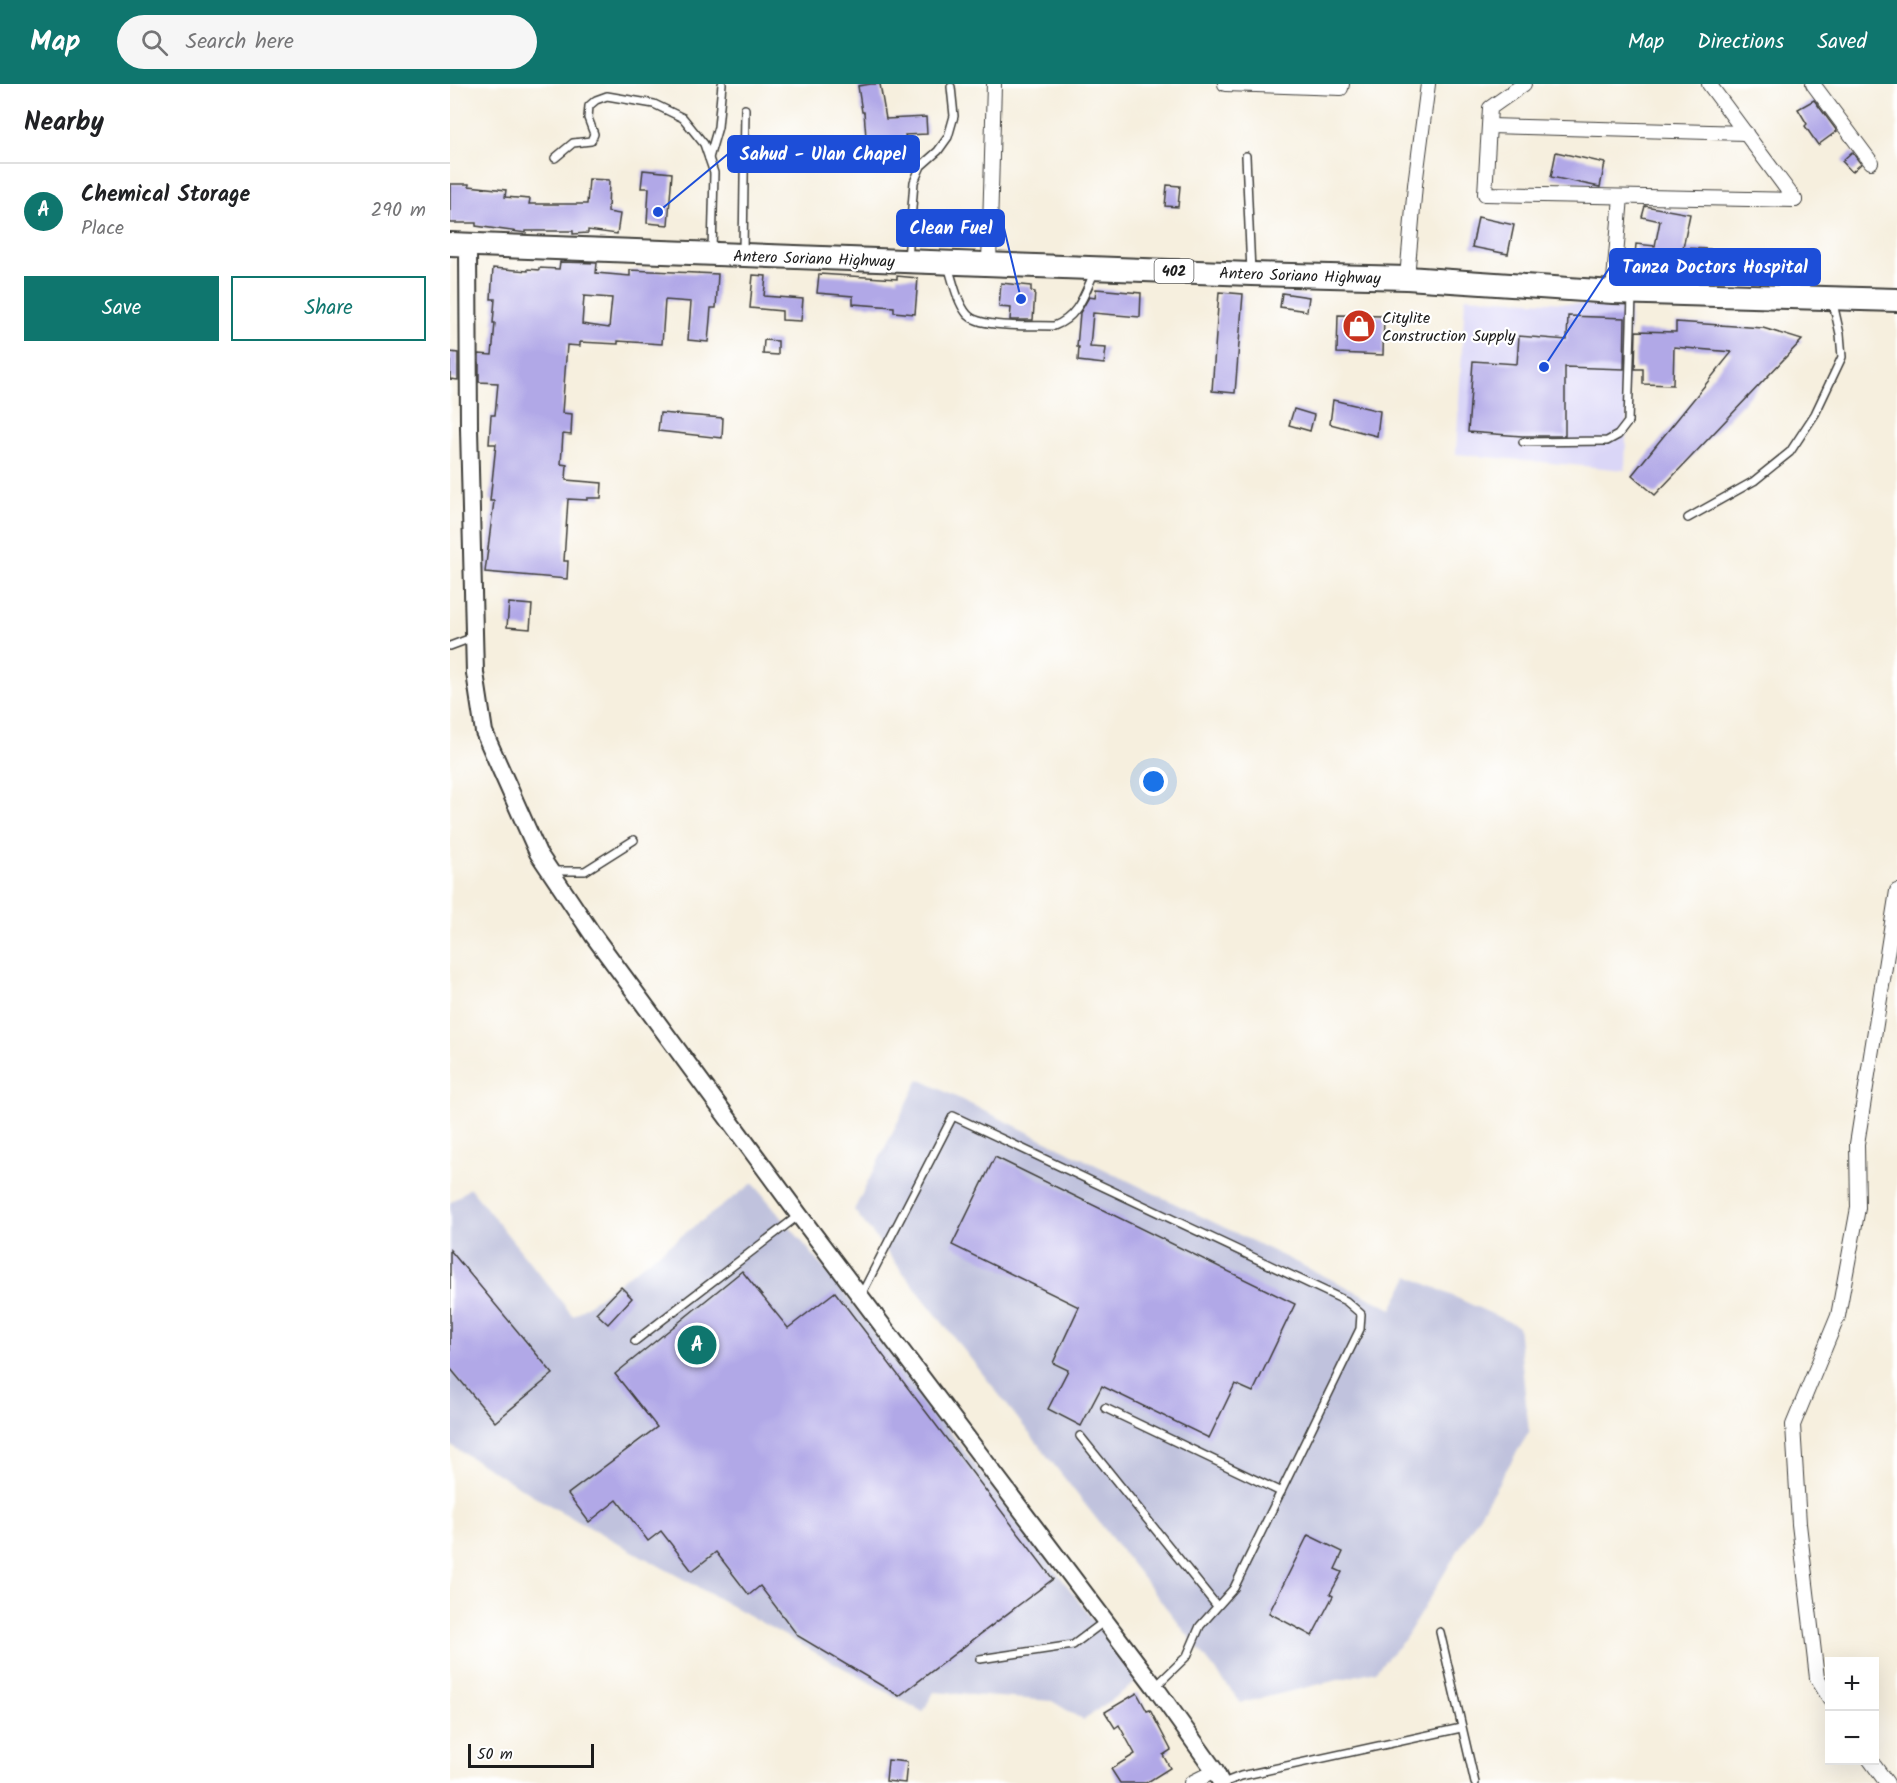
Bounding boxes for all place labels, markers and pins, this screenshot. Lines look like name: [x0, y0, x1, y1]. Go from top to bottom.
callout: Sahud - Ulan Chapel: [728, 136, 919, 172]
callout: Clean Fuel: [897, 210, 1004, 246]
callout: Tanza Doctors Hospital: [1610, 249, 1820, 285]
place label: Citylite Construction Supply: [1382, 306, 1516, 349]
shop icon: Citylite Construction Supply: [1341, 308, 1377, 344]
pin: A: [678, 1322, 716, 1368]

